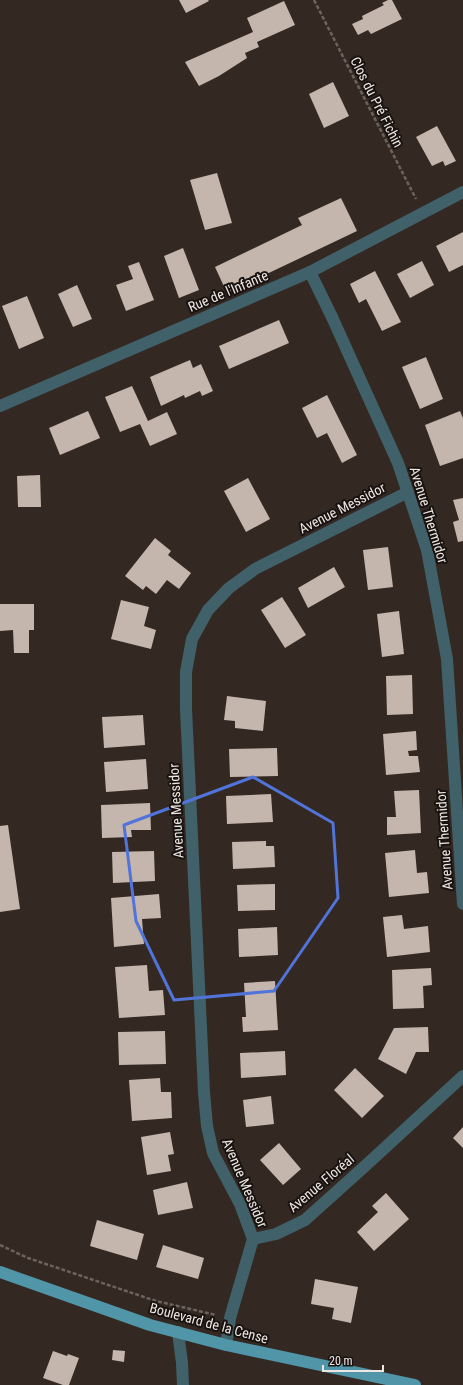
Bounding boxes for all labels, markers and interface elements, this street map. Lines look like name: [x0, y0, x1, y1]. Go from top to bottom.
street label: Clos du Pré Fichin: [347, 54, 407, 150]
street label: Rue de l'Infante: [186, 267, 271, 315]
street label: Avenue Thermidor: [407, 465, 451, 565]
street label: Avenue Messidor: [296, 479, 388, 537]
street label: Avenue Messidor: [166, 763, 186, 859]
street label: Avenue Thermidor: [433, 790, 455, 890]
street label: Avenue Messidor: [219, 1136, 271, 1230]
street label: Avenue Floréal: [285, 1151, 357, 1215]
street label: Boulevard de la Cense: [148, 1299, 270, 1347]
scale bar: [323, 1347, 383, 1373]
text: 20 m: [329, 1354, 353, 1368]

